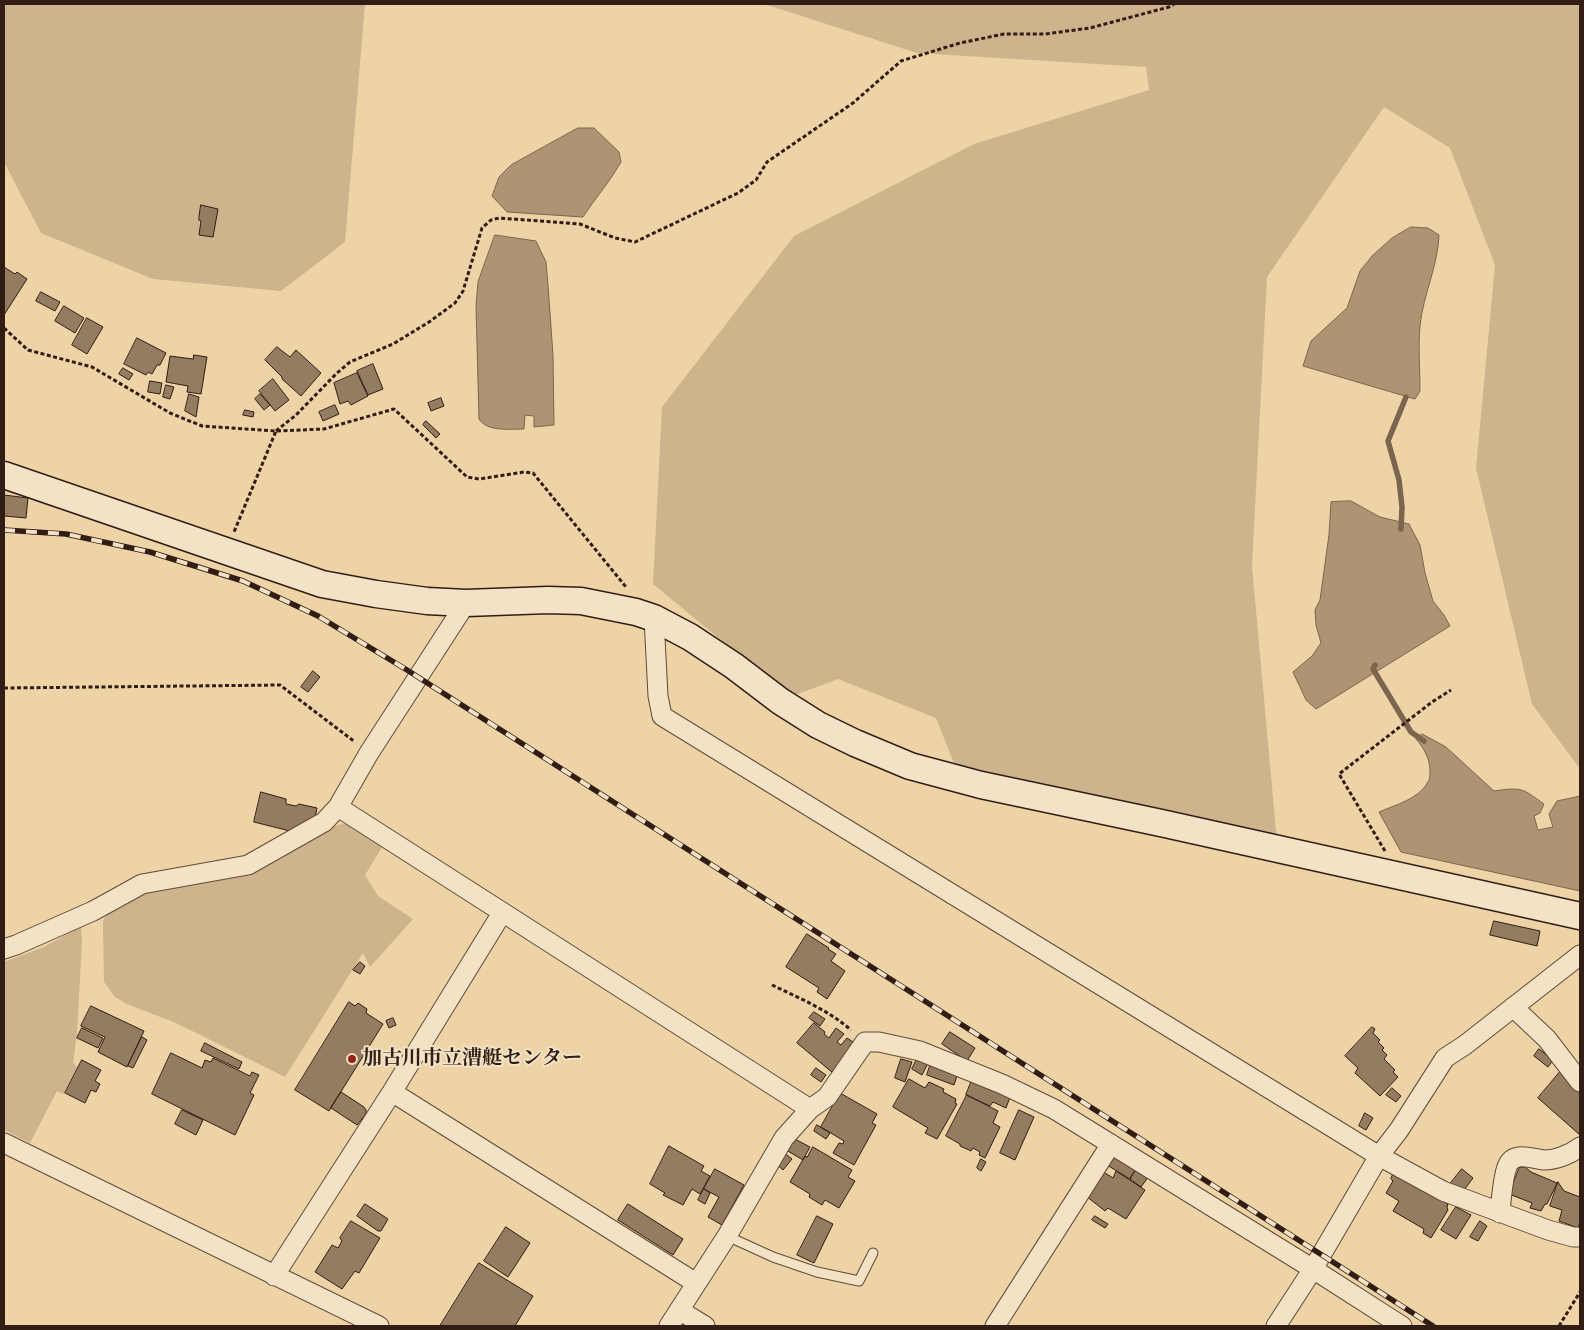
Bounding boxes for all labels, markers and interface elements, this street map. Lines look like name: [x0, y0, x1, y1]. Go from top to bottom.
place label: 加古川市立漕艇センター: [362, 1047, 582, 1071]
marker: 加古川市立漕艇センター: [346, 1053, 358, 1065]

